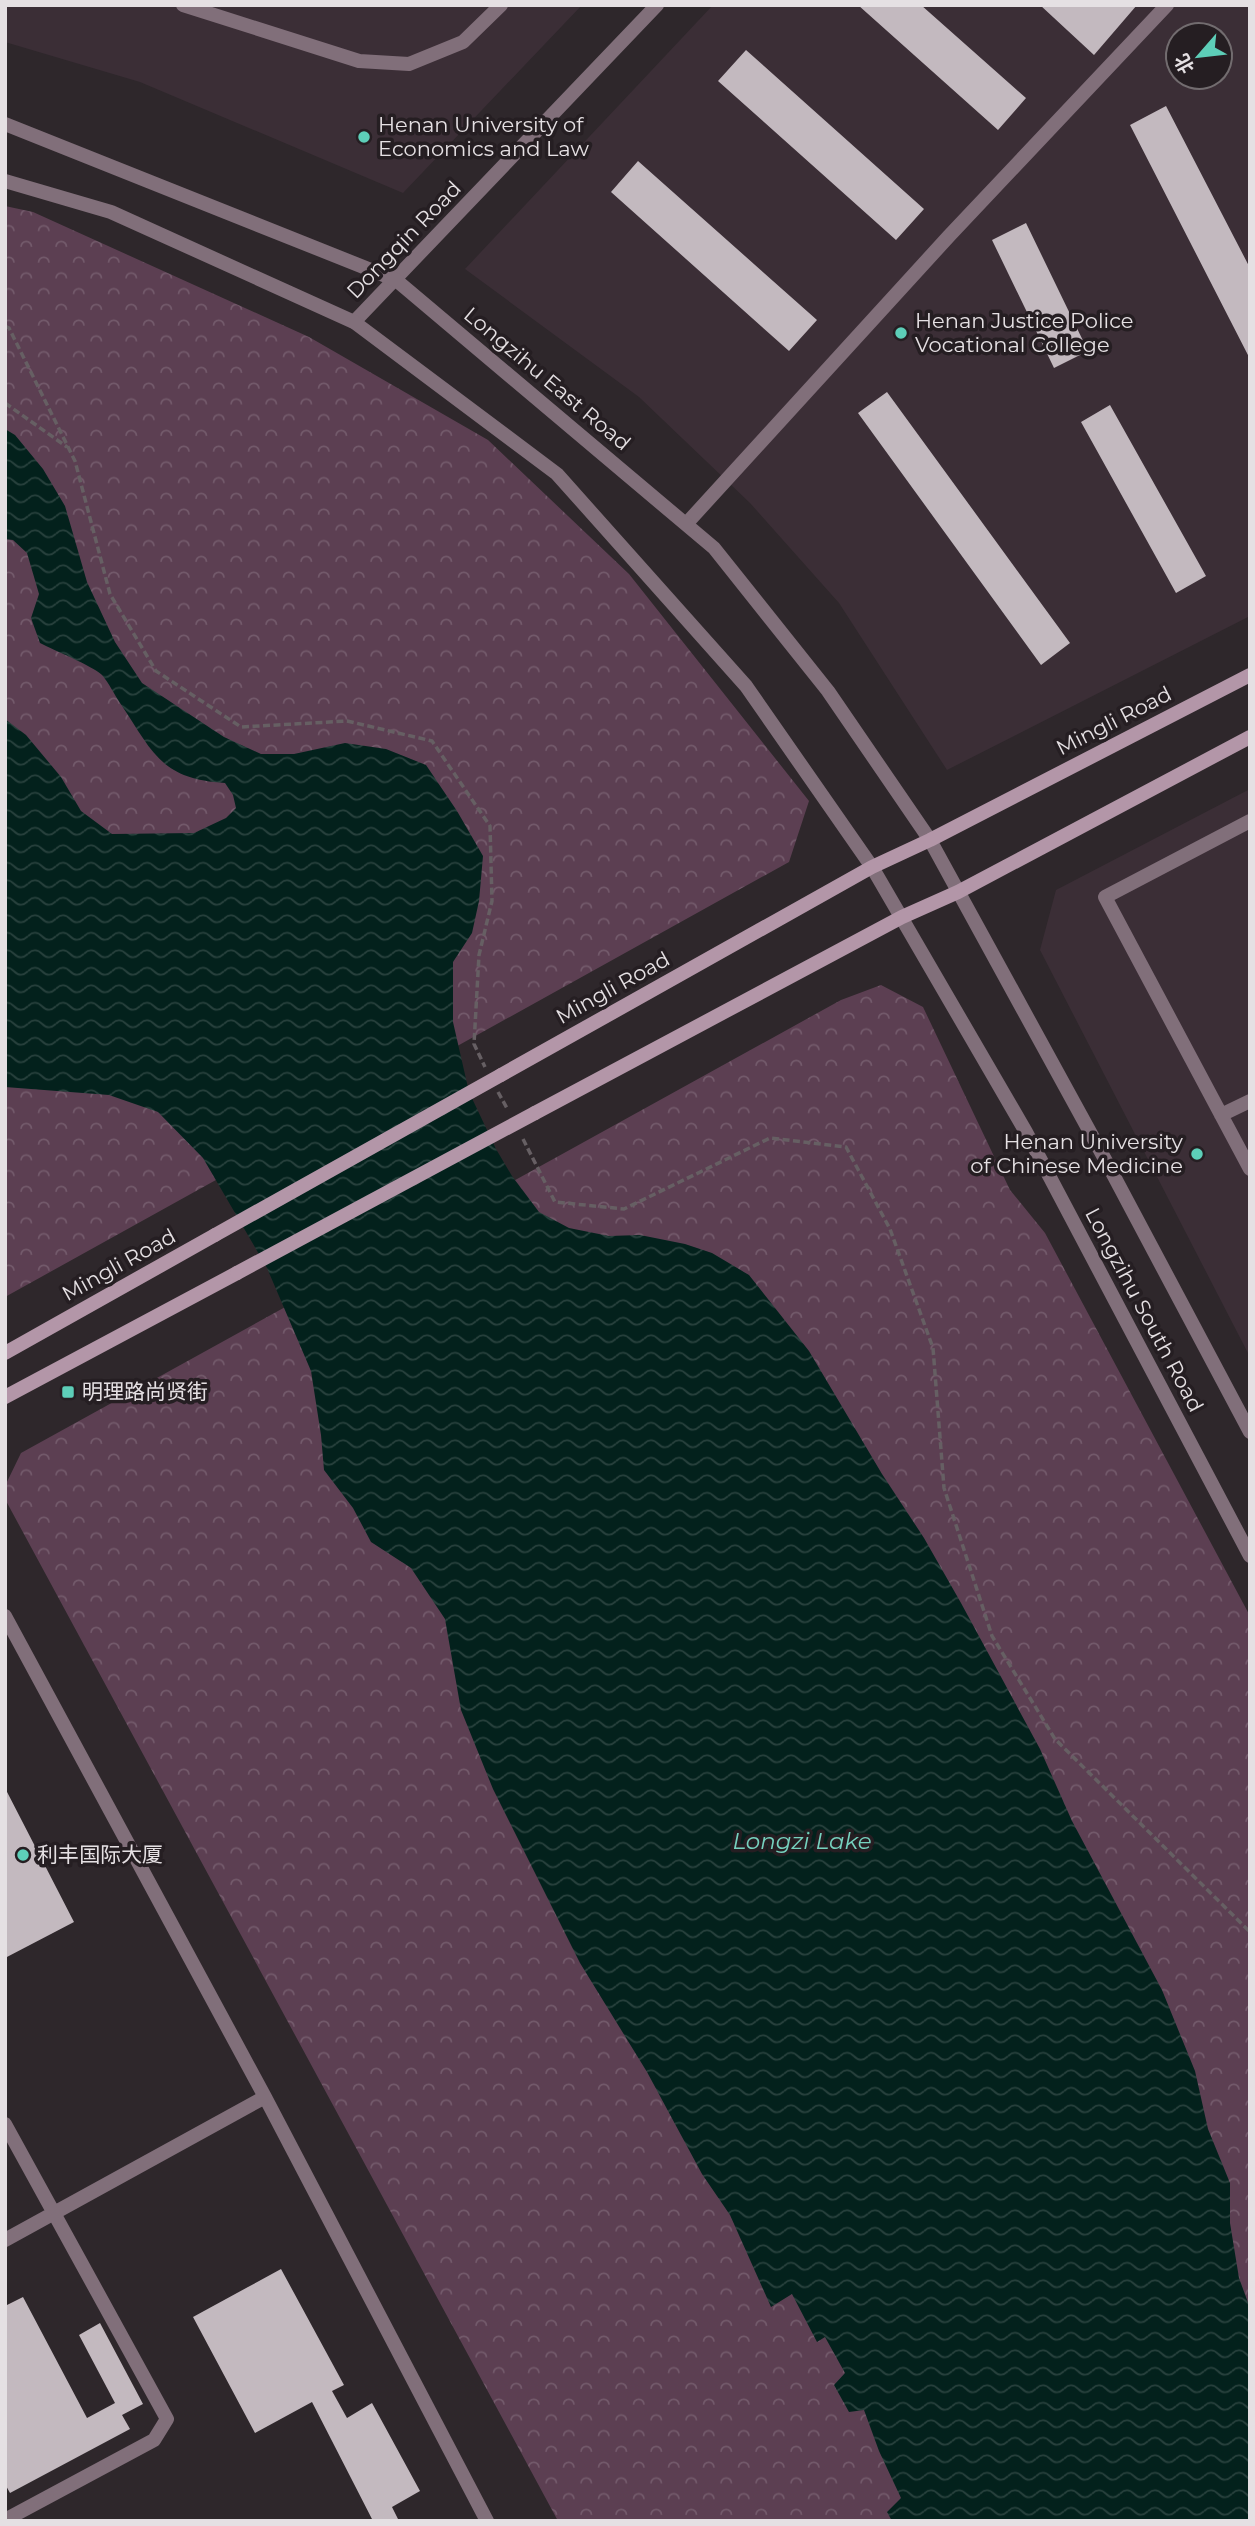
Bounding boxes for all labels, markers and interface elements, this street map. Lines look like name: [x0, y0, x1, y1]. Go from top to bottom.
north arrow: [1164, 21, 1234, 91]
text: 北: [1170, 50, 1199, 78]
place label: Henan University of Economics and Law: [378, 112, 589, 161]
marker: Henan University of Economics and Law: [356, 129, 372, 145]
street label: Dongqin Road: [341, 176, 466, 304]
street label: Longzihu East Road: [459, 302, 636, 456]
place label: Henan Justice Police Vocational College: [915, 308, 1134, 357]
marker: Henan Justice Police Vocational College: [893, 325, 909, 341]
street label: Mingli Road: [1052, 681, 1176, 760]
street label: Mingli Road: [552, 946, 674, 1029]
place label: Henan University of Chinese Medicine: [970, 1129, 1184, 1178]
marker: Henan University of Chinese Medicine: [1189, 1146, 1205, 1162]
street label: Longzihu South Road: [1080, 1203, 1209, 1416]
street label: Mingli Road: [58, 1223, 180, 1306]
place label: 明理路尚贤街: [82, 1379, 208, 1404]
marker: 明理路尚贤街: [60, 1384, 76, 1400]
water label: Longzi Lake: [732, 1827, 872, 1855]
place label: 利丰国际大厦: [37, 1842, 163, 1867]
marker: 利丰国际大厦: [15, 1847, 31, 1863]

